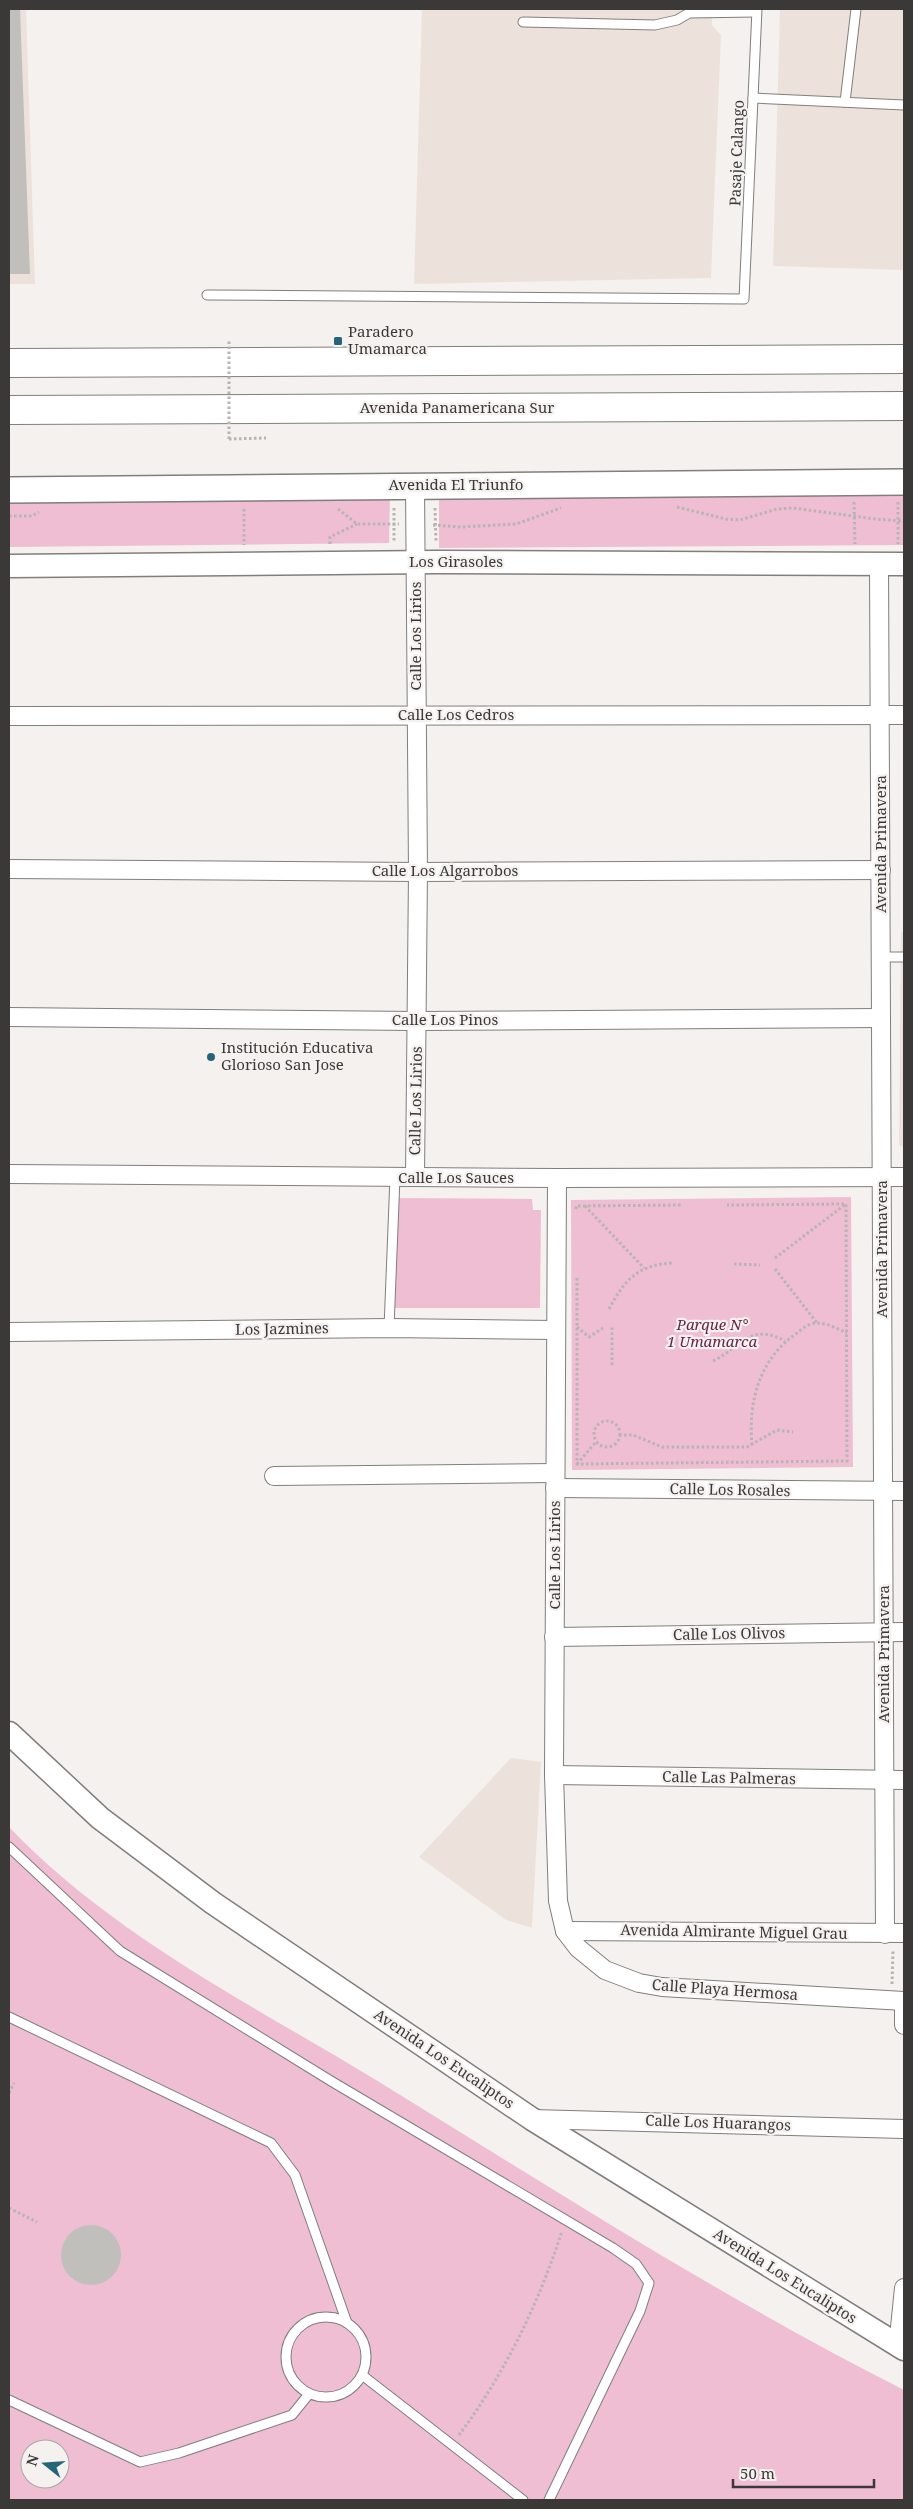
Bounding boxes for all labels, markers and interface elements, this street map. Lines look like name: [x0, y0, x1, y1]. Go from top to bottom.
street label: Pasaje Calango: [724, 100, 748, 206]
place label: Paradero Umamarca: [348, 321, 427, 358]
marker: Paradero Umamarca: [332, 335, 344, 347]
street label: Avenida Panamericana Sur: [360, 397, 554, 417]
street label: Avenida El Triunfo: [389, 474, 523, 494]
street label: Los Girasoles: [409, 551, 503, 571]
street label: Calle Los Lirios: [405, 581, 425, 690]
street label: Calle Los Cedros: [398, 704, 514, 724]
street label: Avenida Primavera: [870, 775, 890, 913]
street label: Calle Los Algarrobos: [372, 860, 519, 880]
street label: Calle Los Pinos: [392, 1009, 498, 1029]
place label: Institución Educativa Glorioso San Jose: [221, 1037, 373, 1074]
street label: Calle Los Lirios: [404, 1046, 426, 1156]
marker: Institución Educativa Glorioso San Jose: [205, 1051, 217, 1063]
street label: Calle Los Sauces: [398, 1167, 514, 1187]
street label: Avenida Primavera: [871, 1180, 891, 1318]
park label: Parque N° 1 Umamarca: [667, 1314, 757, 1351]
street label: Los Jazmines: [235, 1317, 329, 1339]
street label: Calle Los Rosales: [670, 1478, 791, 1500]
street label: Calle Los Lirios: [544, 1500, 564, 1609]
street label: Avenida Primavera: [873, 1585, 893, 1723]
street label: Calle Los Olivos: [673, 1622, 785, 1644]
street label: Calle Las Palmeras: [662, 1766, 796, 1788]
street label: Avenida Almirante Miguel Grau: [620, 1919, 848, 1943]
street label: Calle Playa Hermosa: [651, 1974, 799, 2004]
street label: Avenida Los Eucaliptos: [371, 2004, 519, 2113]
street label: Calle Los Huarangos: [645, 2109, 791, 2135]
street label: Avenida Los Eucaliptos: [710, 2223, 861, 2328]
north arrow: [20, 2439, 70, 2489]
text: N: [21, 2452, 43, 2468]
scale bar: [733, 2456, 874, 2488]
text: 50 m: [740, 2463, 775, 2483]

